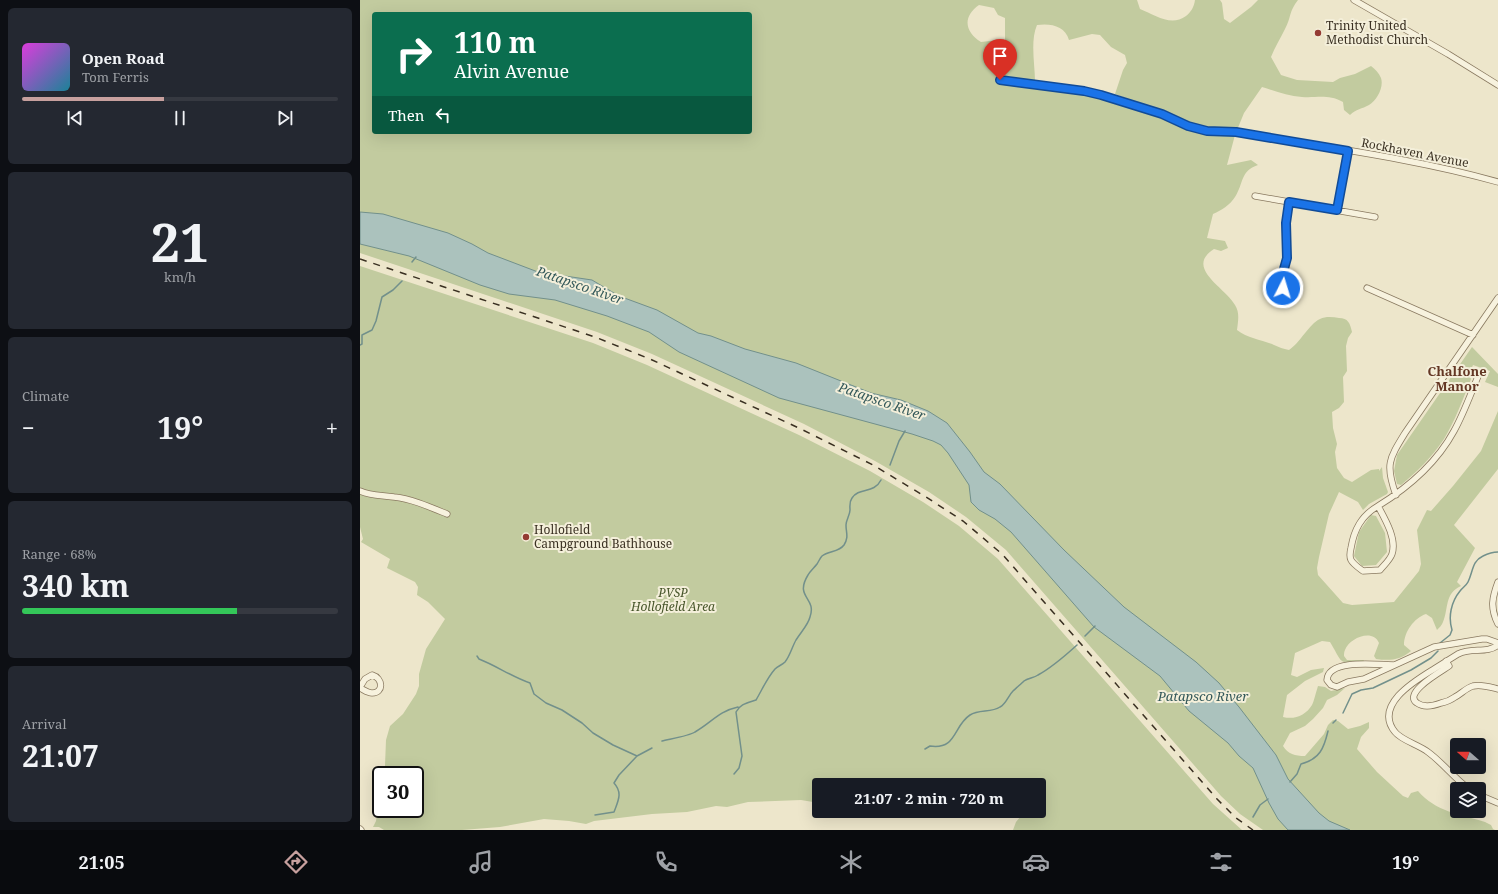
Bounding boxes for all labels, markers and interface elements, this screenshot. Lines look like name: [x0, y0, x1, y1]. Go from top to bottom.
place label: Trinity United Methodist Church: [1326, 17, 1429, 48]
text: 110 m: [454, 23, 536, 61]
icon: right: [388, 28, 440, 80]
marker: Trinity United Methodist Church: [1313, 28, 1323, 38]
pin: [983, 39, 1017, 80]
icon: arrive: [989, 45, 1011, 67]
text: Open Road: [82, 48, 165, 68]
text: Alvin Avenue: [454, 59, 569, 83]
text: Tom Ferris: [82, 68, 149, 86]
icon: left: [432, 104, 454, 126]
text: Then: [388, 105, 424, 125]
icon: previous: [64, 107, 86, 129]
icon: pause: [169, 107, 191, 129]
icon: next: [274, 107, 296, 129]
street label: Rockhaven Avenue: [1360, 134, 1470, 171]
text: 21: [151, 206, 209, 277]
water label: Patapsco River: [533, 261, 627, 309]
position arrow: [1262, 267, 1304, 309]
text: km/h: [164, 268, 196, 286]
district label: Chalfone Manor: [1427, 362, 1487, 395]
water label: Patapsco River: [835, 377, 929, 425]
text: Climate: [22, 387, 69, 405]
text: 19°: [157, 407, 203, 448]
text: −: [22, 412, 35, 442]
text: +: [326, 412, 338, 442]
place label: Hollofield Campground Bathhouse: [534, 521, 672, 552]
marker: Hollofield Campground Bathhouse: [521, 532, 531, 542]
text: Range · 68%: [22, 545, 96, 563]
text: 340 km: [22, 565, 129, 606]
park label: PVSP Hollofield Area: [630, 584, 715, 615]
water label: Patapsco River: [1157, 687, 1249, 705]
text: Arrival: [22, 715, 66, 733]
text: 21:07: [22, 735, 99, 776]
north arrow: [1450, 738, 1486, 774]
map controls: [1450, 738, 1486, 818]
speed limit sign: 30: [372, 766, 424, 818]
button: layers: [1450, 782, 1486, 818]
text: 21:07 · 2 min · 720 m: [854, 788, 1004, 808]
icon: directions: [282, 848, 310, 876]
icon: music: [467, 848, 495, 876]
icon: phone: [652, 848, 680, 876]
icon: climate: [837, 848, 865, 876]
icon: car: [1022, 848, 1050, 876]
icon: filters: [1207, 848, 1235, 876]
text: 21:05: [79, 850, 125, 874]
text: 19°: [1392, 850, 1419, 874]

